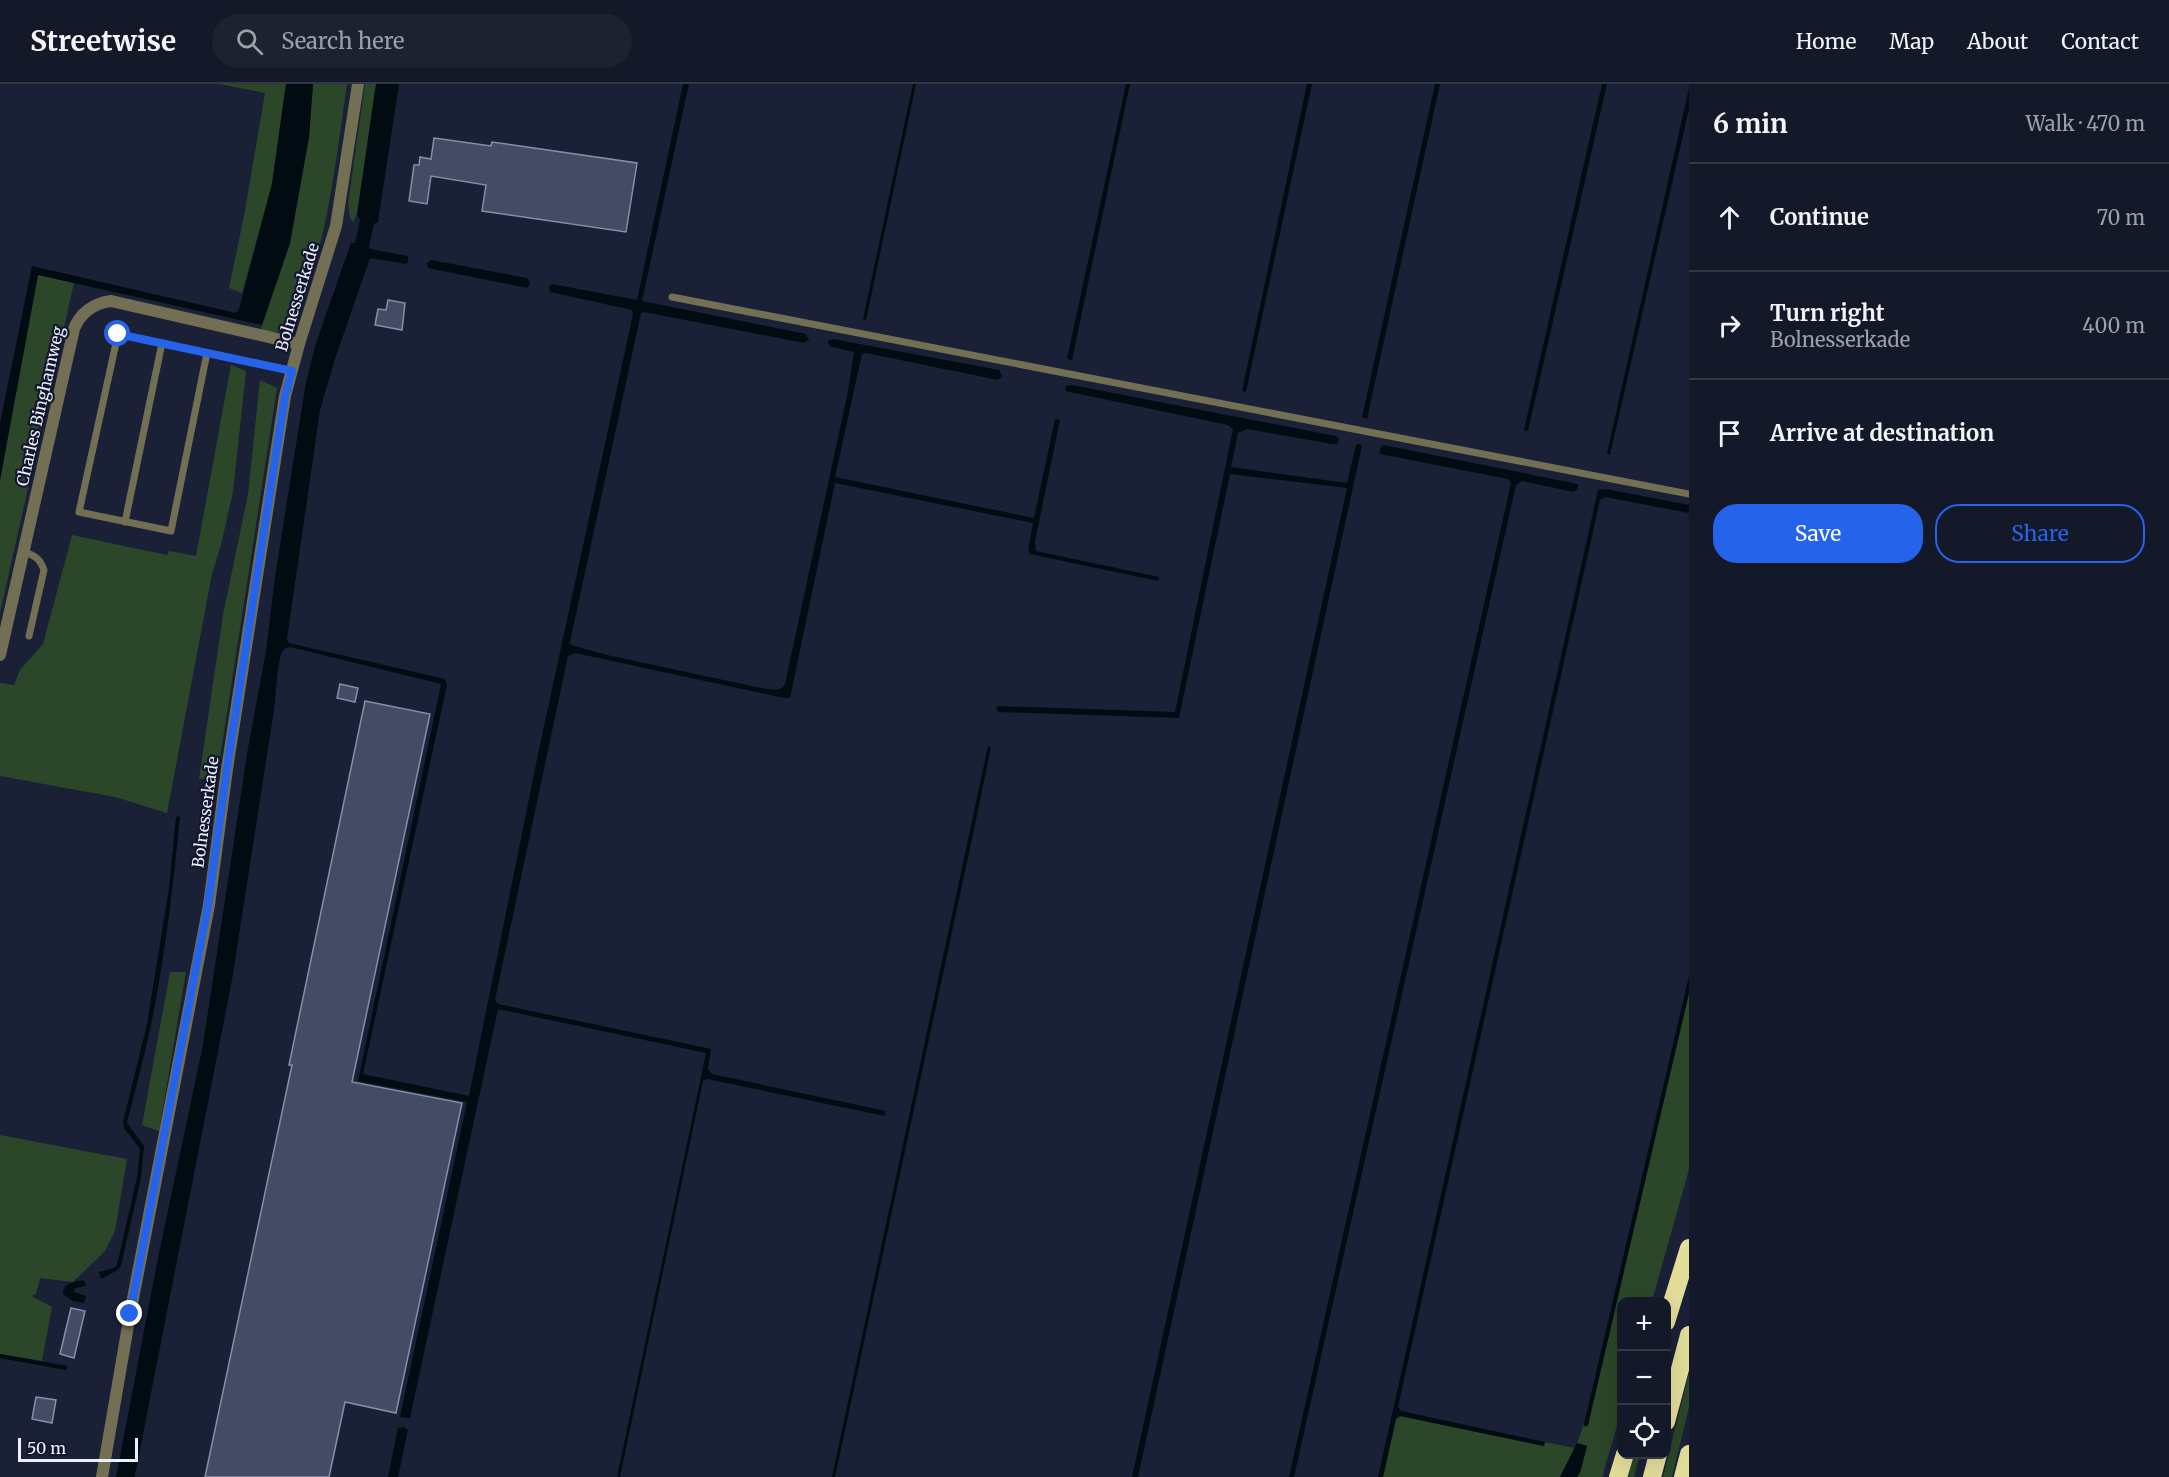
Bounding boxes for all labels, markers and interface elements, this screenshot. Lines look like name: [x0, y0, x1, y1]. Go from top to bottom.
search box: [212, 14, 632, 68]
text: Streetwise: [30, 23, 176, 59]
icon: search: [233, 25, 266, 58]
text: Search here: [281, 27, 405, 55]
text: Home: [1796, 28, 1856, 55]
text: Map: [1889, 28, 1934, 55]
text: About: [1967, 28, 2028, 55]
text: Contact: [2061, 28, 2139, 55]
text: 6 min: [1713, 107, 1788, 140]
text: Walk · 470 m: [2026, 111, 2145, 136]
icon: ahead: [1713, 201, 1746, 234]
text: Continue: [1770, 203, 1869, 231]
text: 70 m: [2097, 205, 2145, 230]
street label: Bolnesserkade: [271, 240, 323, 354]
text: Turn right: [1770, 299, 1884, 327]
icon: right: [1713, 309, 1746, 342]
text: 400 m: [2082, 313, 2145, 338]
route start: [104, 320, 130, 346]
street label: Charles Binghamweg: [12, 324, 68, 488]
text: Bolnesserkade: [1770, 327, 1910, 352]
icon: arrive: [1713, 417, 1746, 450]
text: Arrive at destination: [1770, 419, 1994, 447]
button: Save: [1713, 504, 1923, 563]
button: Share: [1935, 504, 2145, 563]
street label: Bolnesserkade: [187, 755, 223, 869]
map controls: [1617, 1297, 1671, 1459]
button: +: [1617, 1297, 1671, 1351]
route end: [116, 1300, 142, 1326]
button: −: [1617, 1351, 1671, 1405]
button: locate: [1617, 1405, 1671, 1459]
scale bar: [18, 1435, 138, 1462]
text: 50 m: [27, 1438, 66, 1458]

